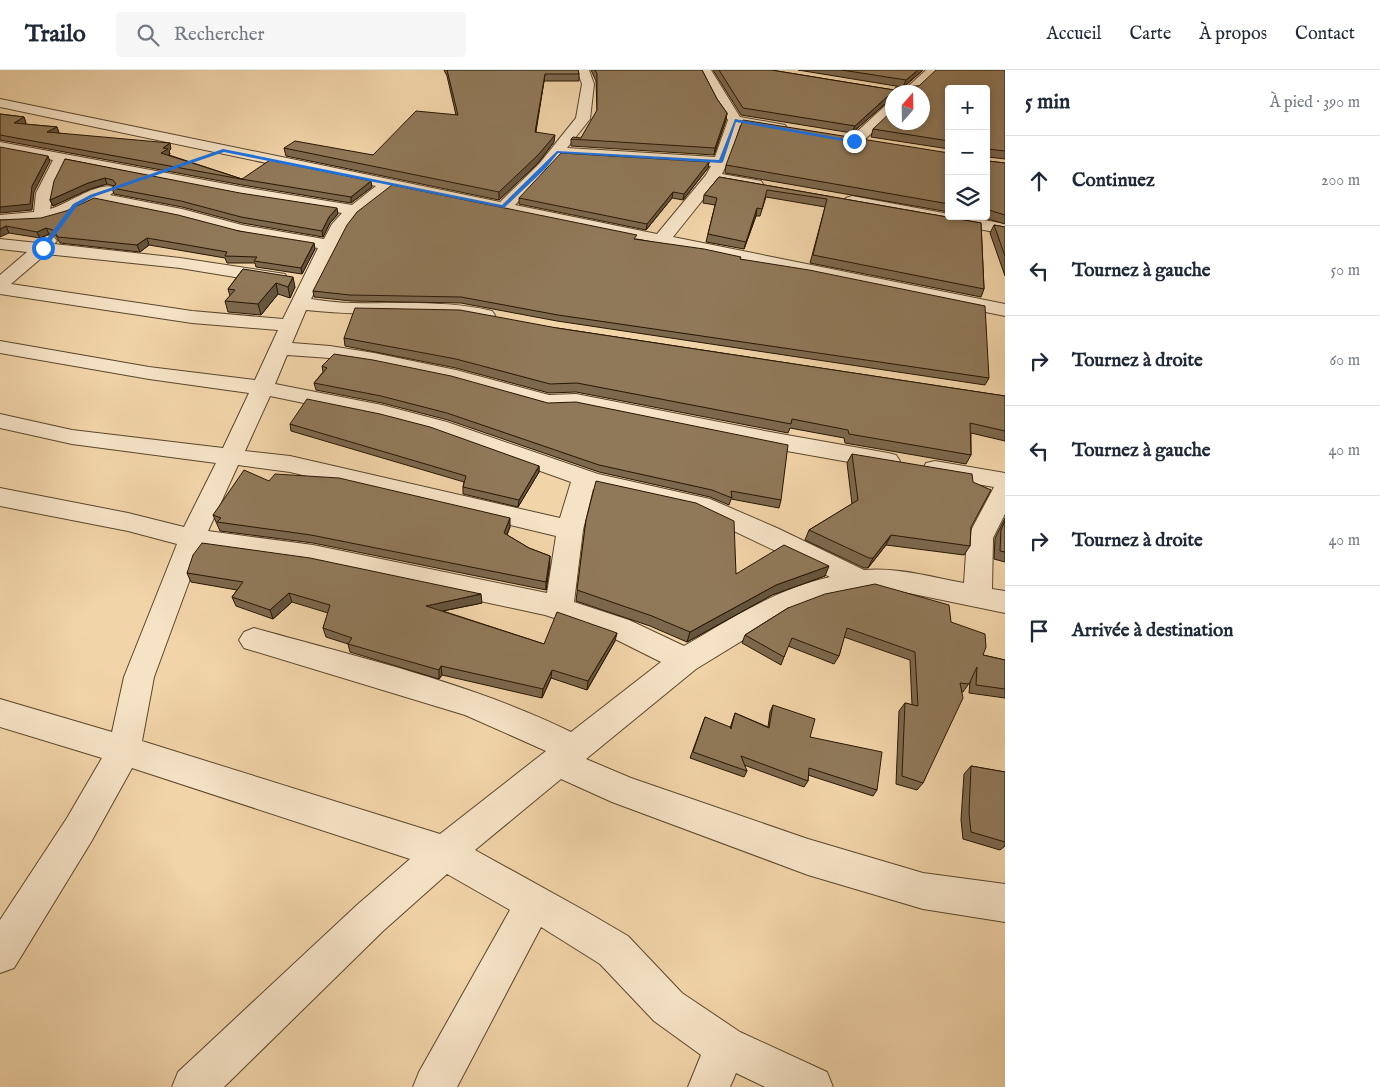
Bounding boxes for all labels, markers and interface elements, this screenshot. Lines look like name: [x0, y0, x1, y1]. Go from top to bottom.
search box: [116, 12, 466, 57]
text: Trailo: [25, 19, 86, 50]
icon: search: [134, 21, 162, 49]
text: Rechercher: [174, 23, 265, 47]
text: Accueil: [1047, 23, 1102, 46]
text: Carte: [1130, 23, 1171, 46]
text: À propos: [1199, 23, 1267, 46]
text: Contact: [1295, 23, 1355, 46]
north arrow: [885, 85, 930, 130]
map controls: [945, 85, 990, 220]
button: +: [945, 85, 990, 130]
text: 5 min: [1025, 89, 1070, 116]
text: À pied · 390 m: [1270, 93, 1360, 113]
route end: [843, 130, 866, 153]
button: −: [945, 130, 990, 175]
icon: ahead: [1025, 167, 1053, 195]
text: Continuez: [1072, 169, 1155, 193]
text: 200 m: [1321, 171, 1360, 191]
button: layers: [945, 175, 990, 220]
route start: [32, 237, 55, 260]
icon: left: [1025, 257, 1053, 285]
text: Tournez à gauche: [1072, 259, 1211, 283]
text: 50 m: [1331, 261, 1360, 281]
icon: right: [1025, 347, 1053, 375]
text: Tournez à droite: [1072, 349, 1203, 373]
text: 60 m: [1330, 351, 1360, 371]
icon: left: [1025, 437, 1053, 465]
text: Tournez à gauche: [1072, 439, 1211, 463]
text: 40 m: [1328, 441, 1360, 461]
icon: right: [1025, 527, 1053, 555]
text: Tournez à droite: [1072, 529, 1203, 553]
text: 40 m: [1328, 531, 1360, 551]
icon: arrive: [1025, 617, 1053, 645]
text: Arrivée à destination: [1072, 619, 1233, 643]

